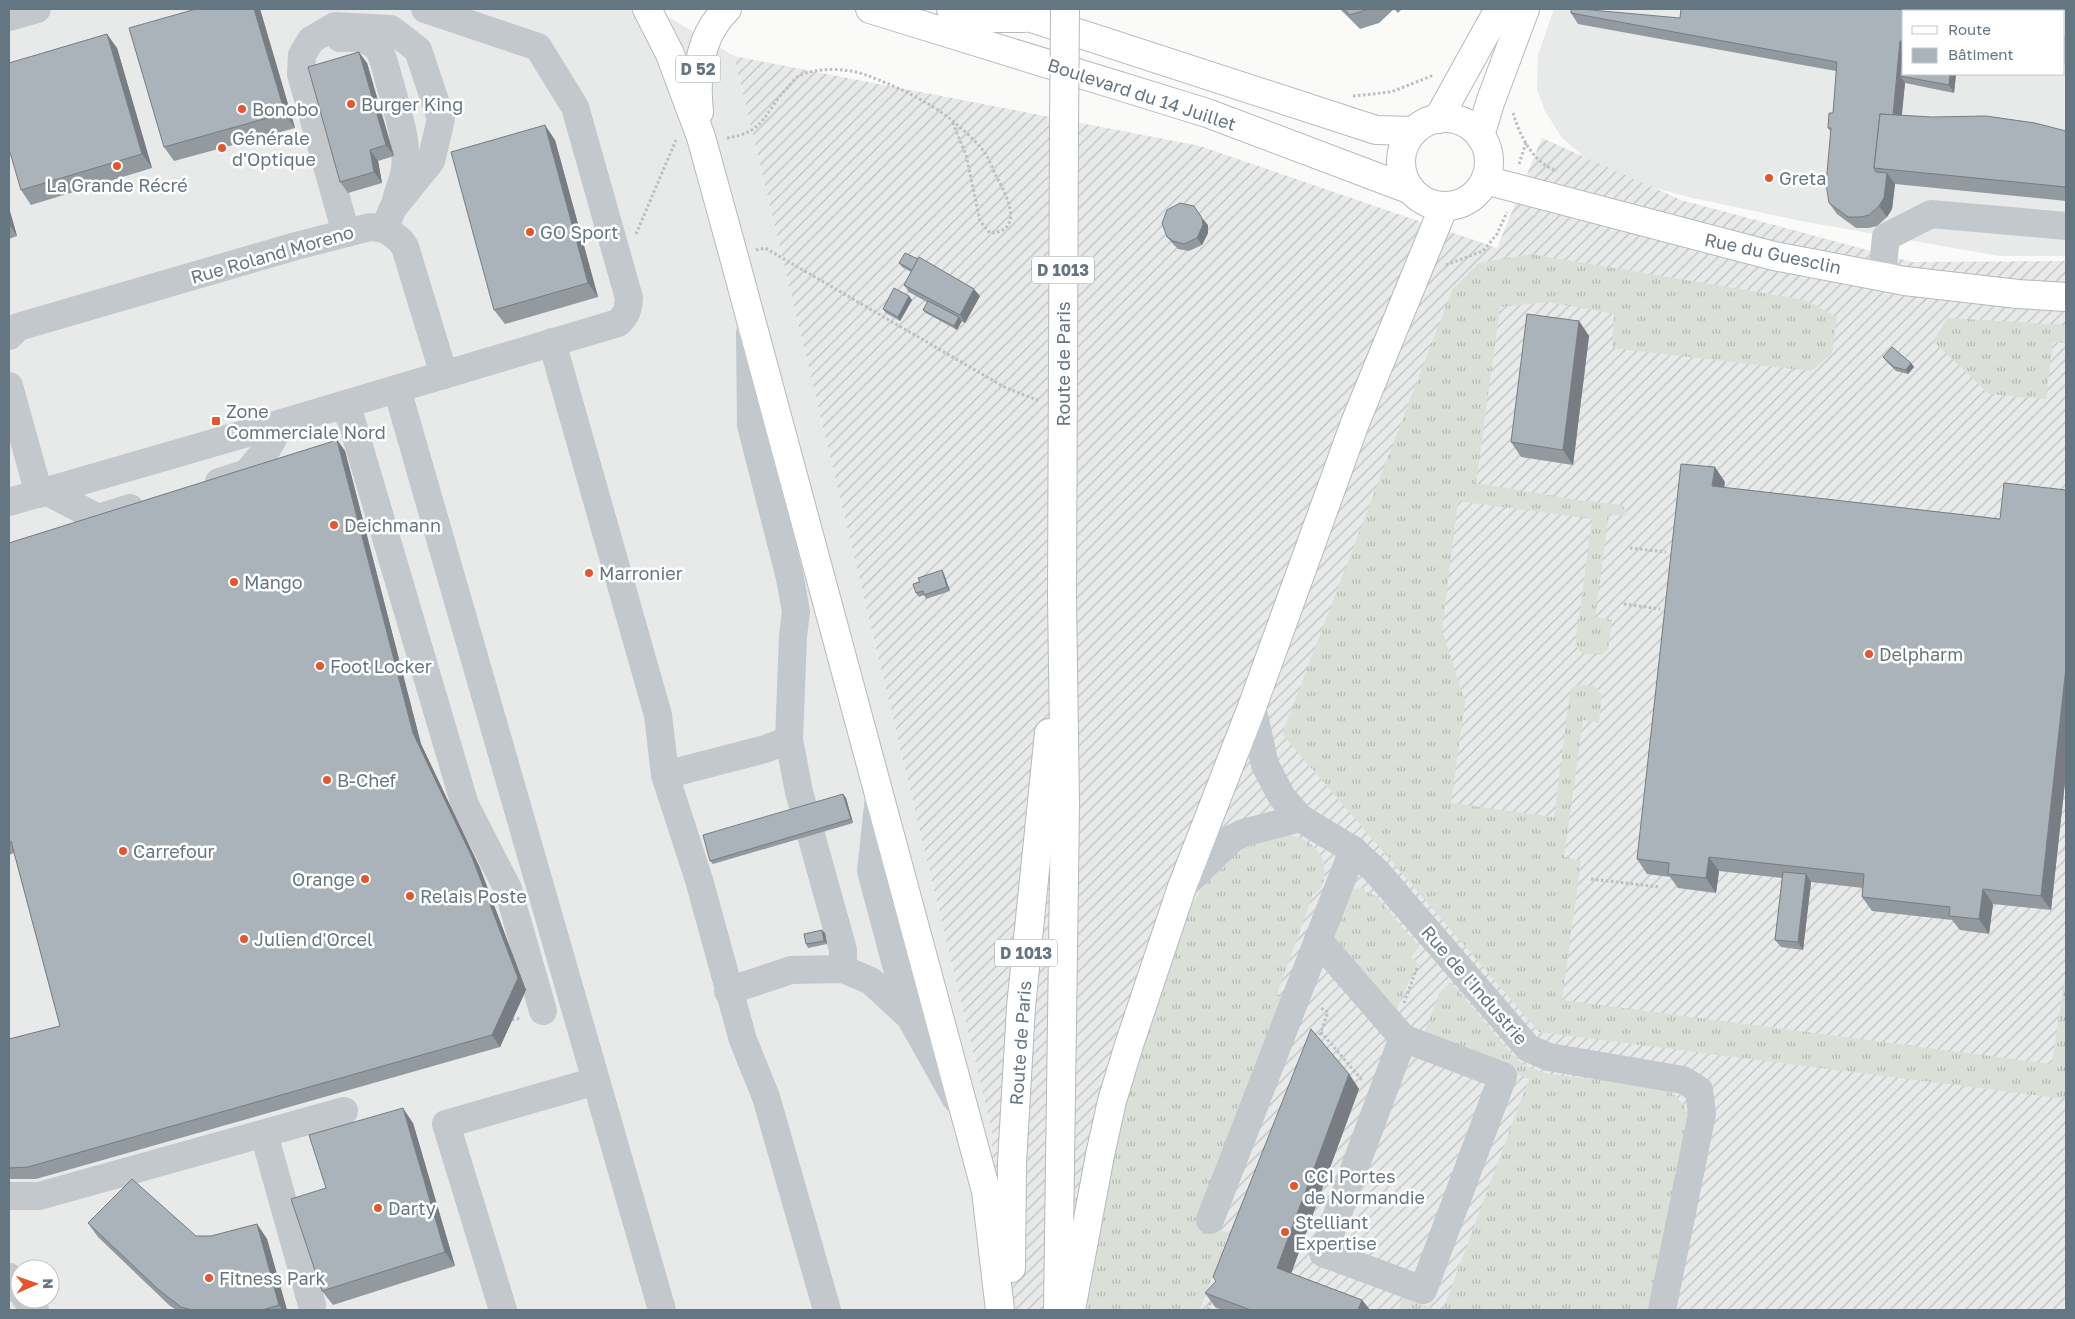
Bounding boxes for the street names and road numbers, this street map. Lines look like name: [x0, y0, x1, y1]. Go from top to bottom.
street label: Boulevard du 14 Juillet: [1045, 53, 1239, 135]
road number: D 52: [676, 56, 720, 82]
street label: Rue Roland Moreno: [188, 220, 356, 288]
street label: Rue du Guesclin: [1703, 228, 1843, 278]
road number: D 1013: [1032, 256, 1094, 284]
street label: Route de Paris: [1052, 301, 1074, 427]
street label: Rue de l'Industrie: [1417, 921, 1533, 1049]
road number: D 1013: [995, 940, 1057, 966]
street label: Route de Paris: [1005, 980, 1035, 1106]

